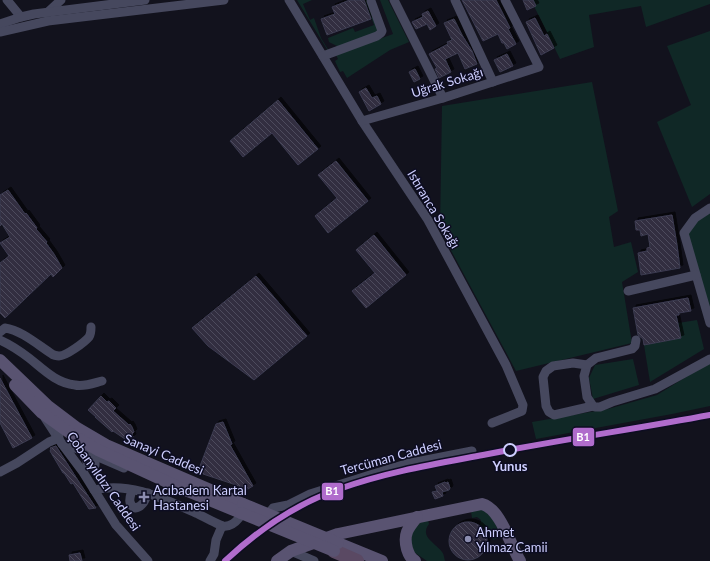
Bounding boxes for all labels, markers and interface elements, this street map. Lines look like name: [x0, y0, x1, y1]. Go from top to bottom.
street label: Uğrak Sokağı: [409, 63, 485, 101]
street label: Istıranca Sokağı: [404, 167, 464, 251]
line badge: B1: [572, 427, 595, 447]
street label: Çobanyıldızı Caddesi: [64, 428, 144, 534]
street label: Sanayi Caddesi: [122, 430, 206, 478]
text: B1: [576, 430, 590, 443]
street label: Tercüman Caddesi: [339, 436, 443, 478]
marker: Yunus: [503, 443, 517, 457]
place label: Yunus: [491, 458, 528, 474]
place label: Acıbadem Kartal Hastanesi: [153, 482, 247, 513]
line badge: B1: [321, 482, 344, 501]
text: B1: [325, 484, 339, 497]
marker: Acıbadem Kartal Hastanesi: [138, 491, 150, 503]
place label: Ahmet Yılmaz Camii: [476, 524, 548, 555]
marker: Ahmet Yılmaz Camii: [463, 534, 473, 544]

